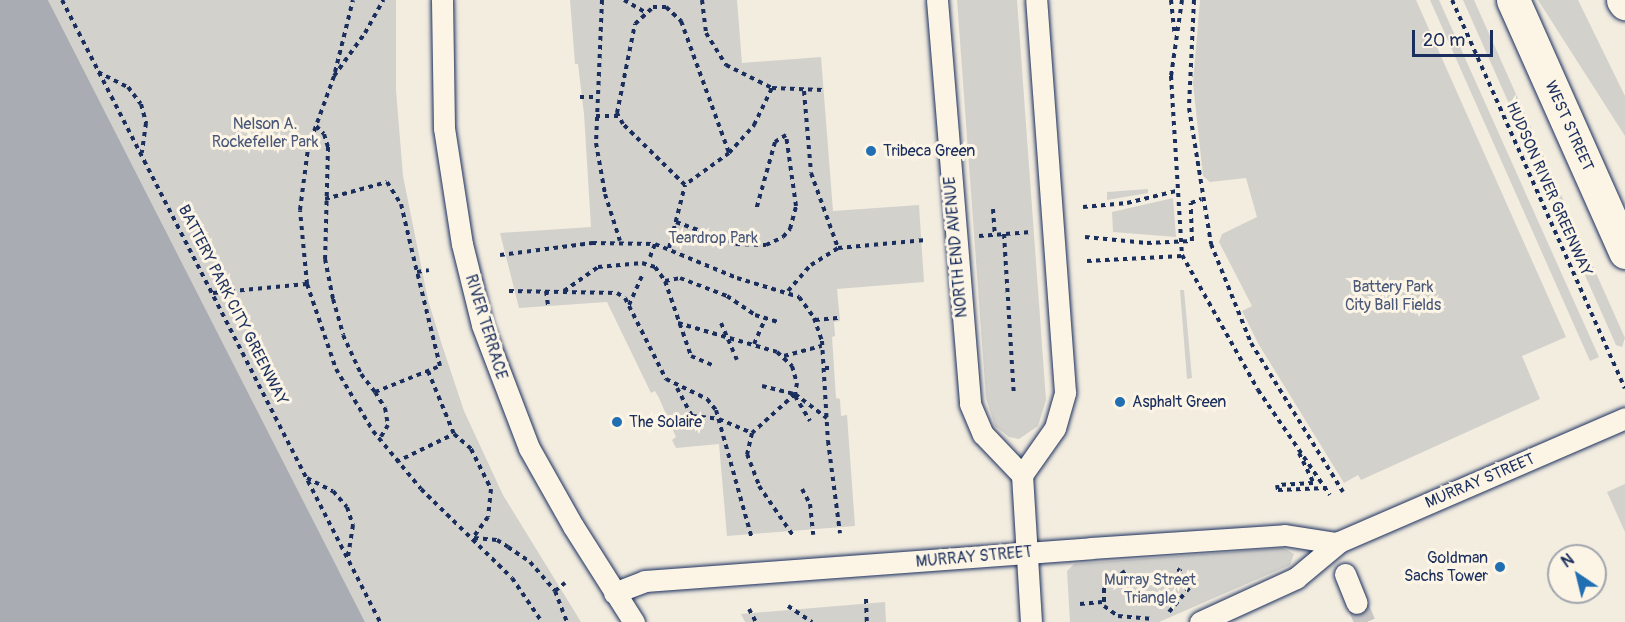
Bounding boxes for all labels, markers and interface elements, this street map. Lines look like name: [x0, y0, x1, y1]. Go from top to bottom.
scale bar: [1415, 18, 1496, 56]
text: 20 m: [1423, 29, 1465, 52]
street label: WEST STREET: [1541, 78, 1597, 174]
street label: HUDSON RIVER GREENWAY: [1502, 99, 1596, 279]
park label: Nelson A. Rockefeller Park: [212, 114, 318, 152]
place label: Tribeca Green: [883, 141, 975, 161]
marker: Tribeca Green: [864, 144, 878, 158]
street label: NORTH END AVENUE: [940, 175, 972, 319]
street label: BATTERY PARK CITY GREENWAY: [174, 202, 292, 408]
park label: Teardrop Park: [668, 228, 758, 248]
street label: RIVER TERRACE: [461, 272, 511, 382]
park label: Battery Park City Ball Fields: [1345, 277, 1441, 315]
place label: Asphalt Green: [1132, 392, 1226, 412]
marker: Asphalt Green: [1113, 395, 1127, 409]
place label: The Solaire: [629, 412, 702, 432]
marker: The Solaire: [610, 415, 624, 429]
street label: MURRAY STREET: [1422, 449, 1538, 513]
street label: MURRAY STREET: [915, 542, 1033, 572]
north arrow: [1547, 544, 1607, 604]
place label: Goldman Sachs Tower: [1404, 548, 1488, 586]
text: N: [1558, 550, 1578, 572]
marker: Goldman Sachs Tower: [1493, 560, 1507, 574]
park label: Murray Street Triangle: [1104, 570, 1196, 608]

